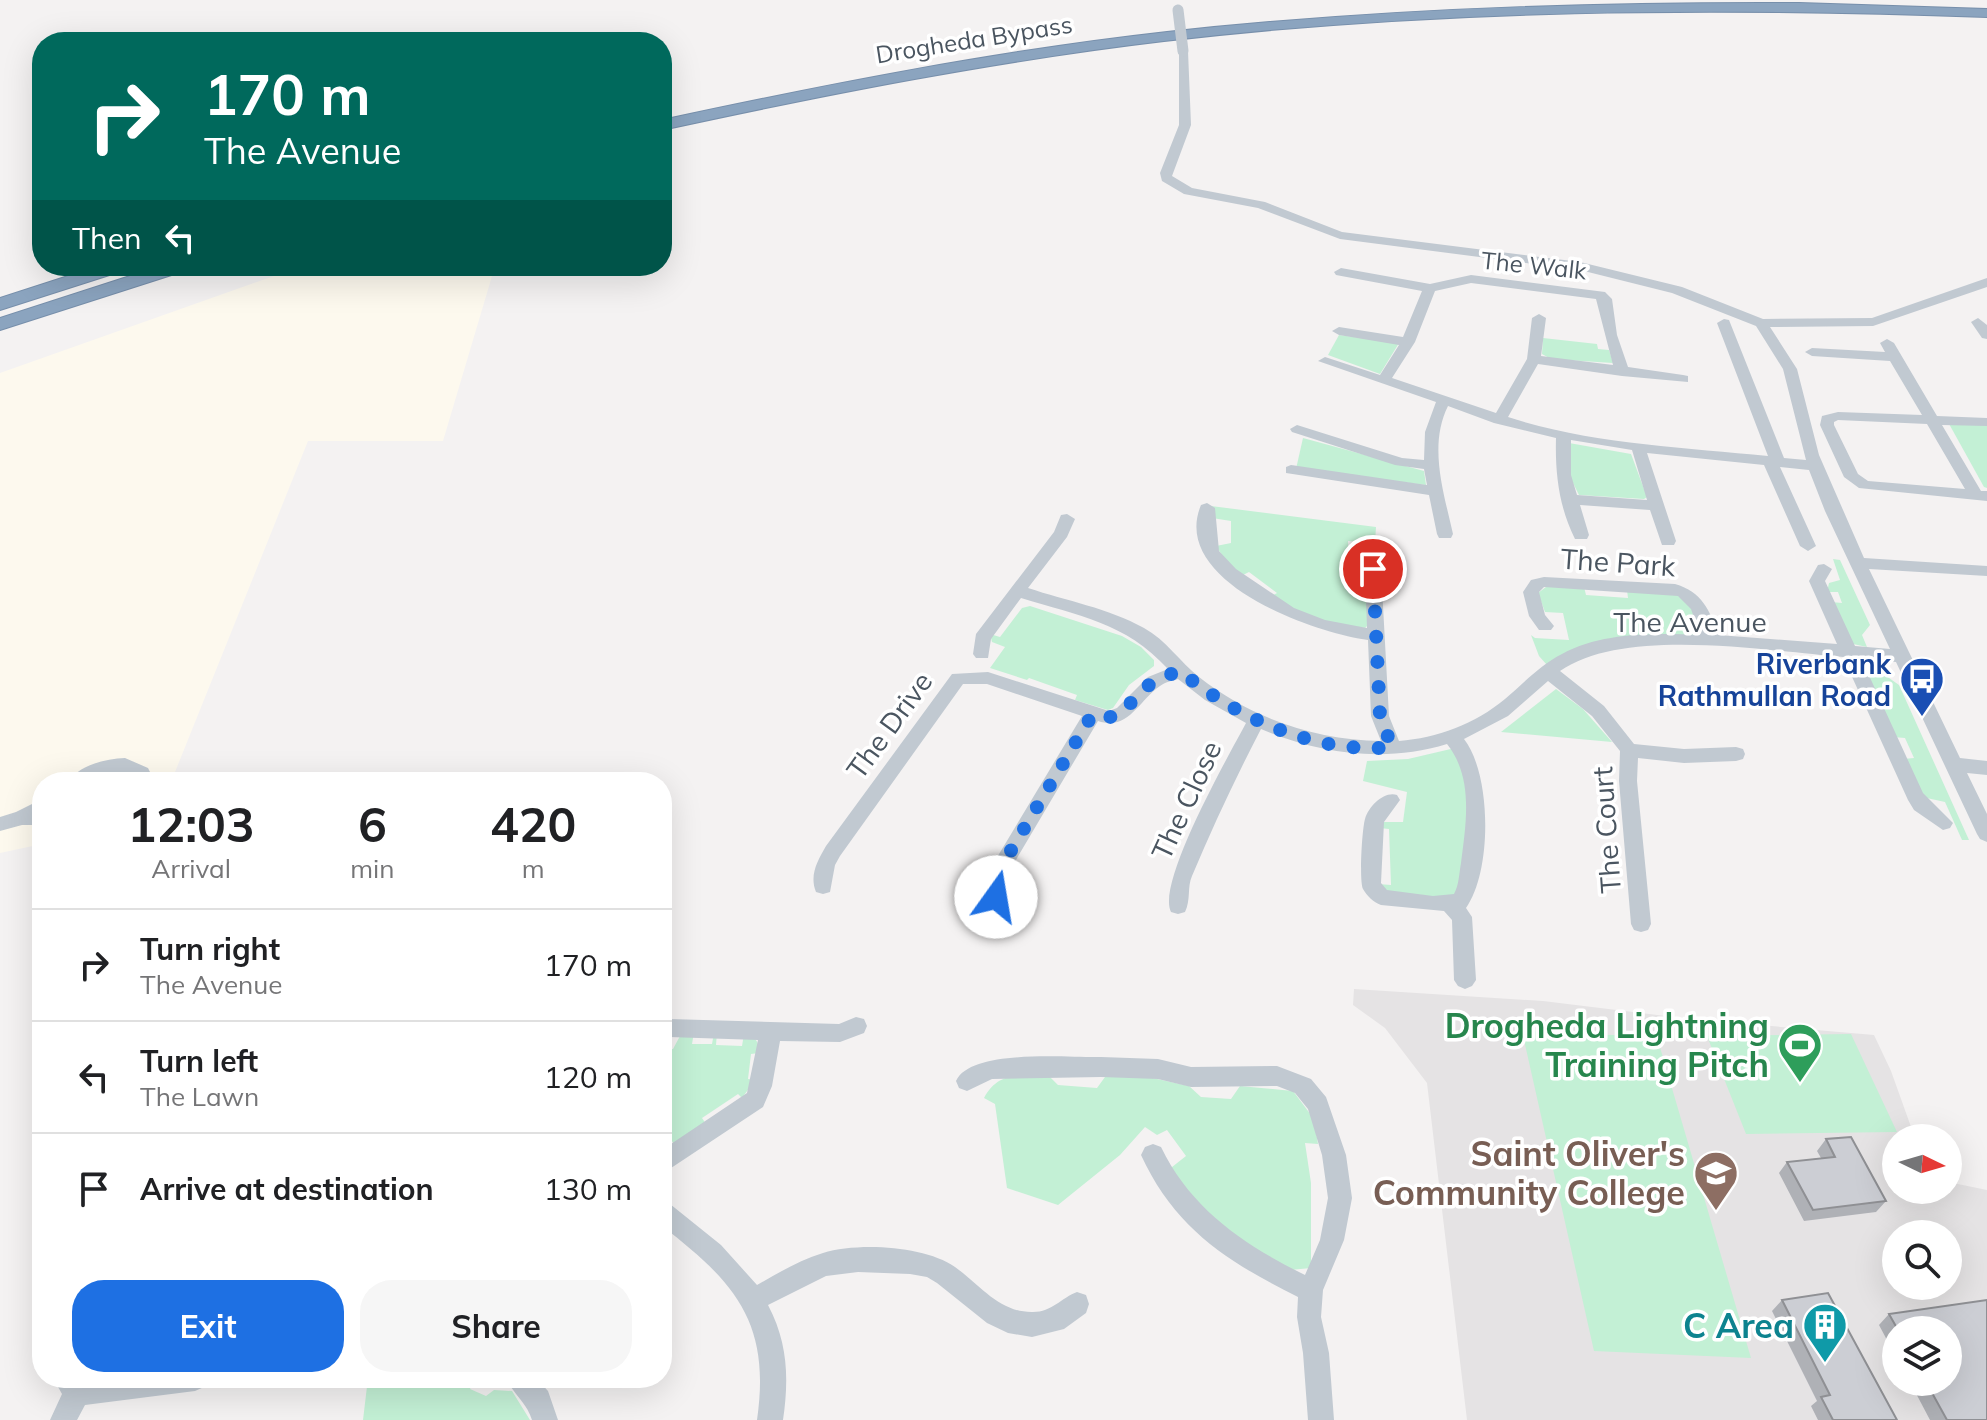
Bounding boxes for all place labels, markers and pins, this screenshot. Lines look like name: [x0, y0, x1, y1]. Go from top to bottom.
pin: [1339, 535, 1407, 603]
place label: Riverbank Rathmullan Road: [1658, 646, 1892, 713]
bus stop icon: Riverbank Rathmullan Road: [1898, 655, 1946, 718]
place label: Drogheda Lightning Training Pitch: [1445, 1004, 1769, 1086]
sports icon: Drogheda Lightning Training Pitch: [1776, 1021, 1824, 1084]
place label: Saint Oliver's Community College: [1373, 1132, 1685, 1214]
school or university icon: Saint Oliver's Community College: [1692, 1149, 1740, 1212]
building icon: C Area: [1801, 1301, 1849, 1364]
place label: C Area: [1683, 1304, 1794, 1347]

